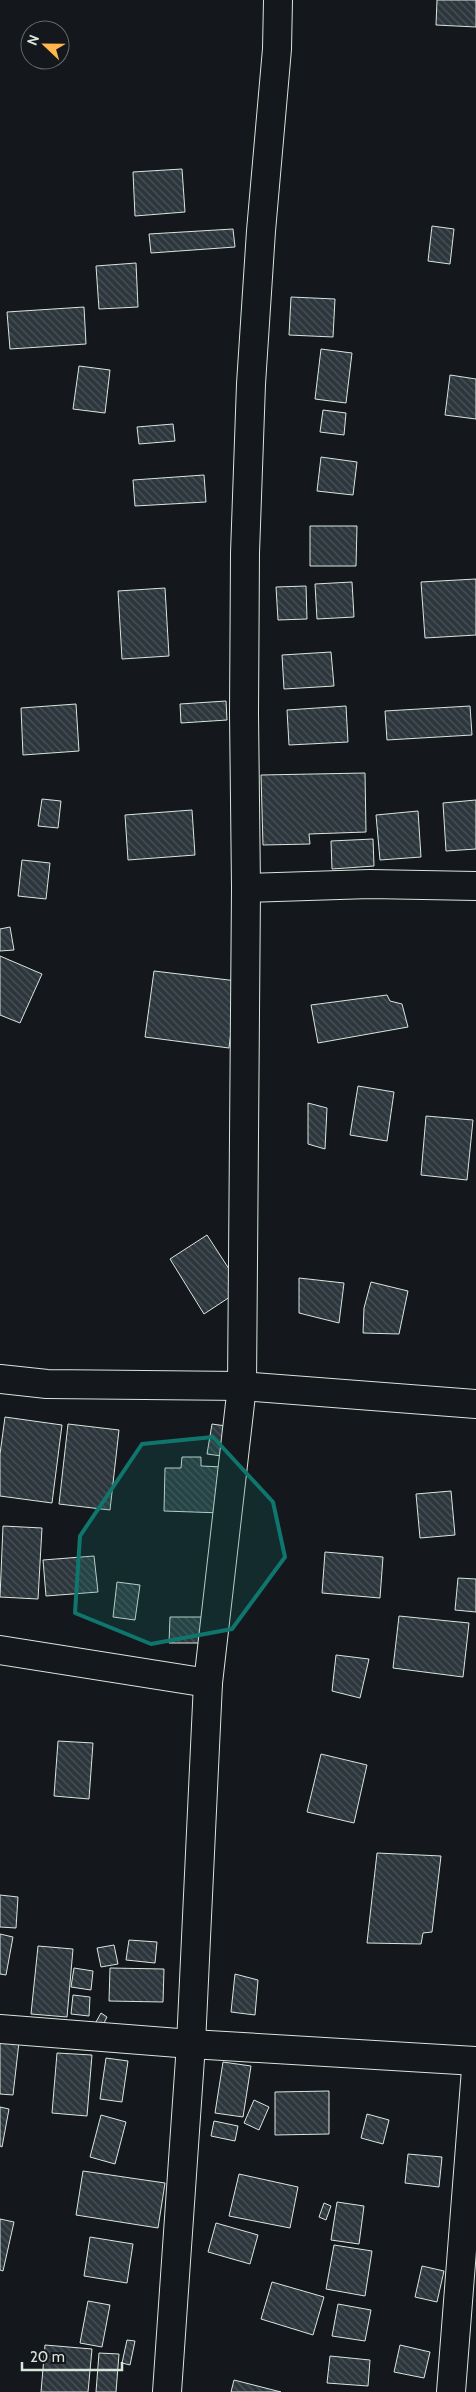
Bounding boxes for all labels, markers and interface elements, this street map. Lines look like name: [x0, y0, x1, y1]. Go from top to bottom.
north arrow: [20, 20, 70, 70]
text: N: [23, 32, 43, 48]
scale bar: [22, 2340, 122, 2372]
text: 20 m: [30, 2348, 65, 2366]

